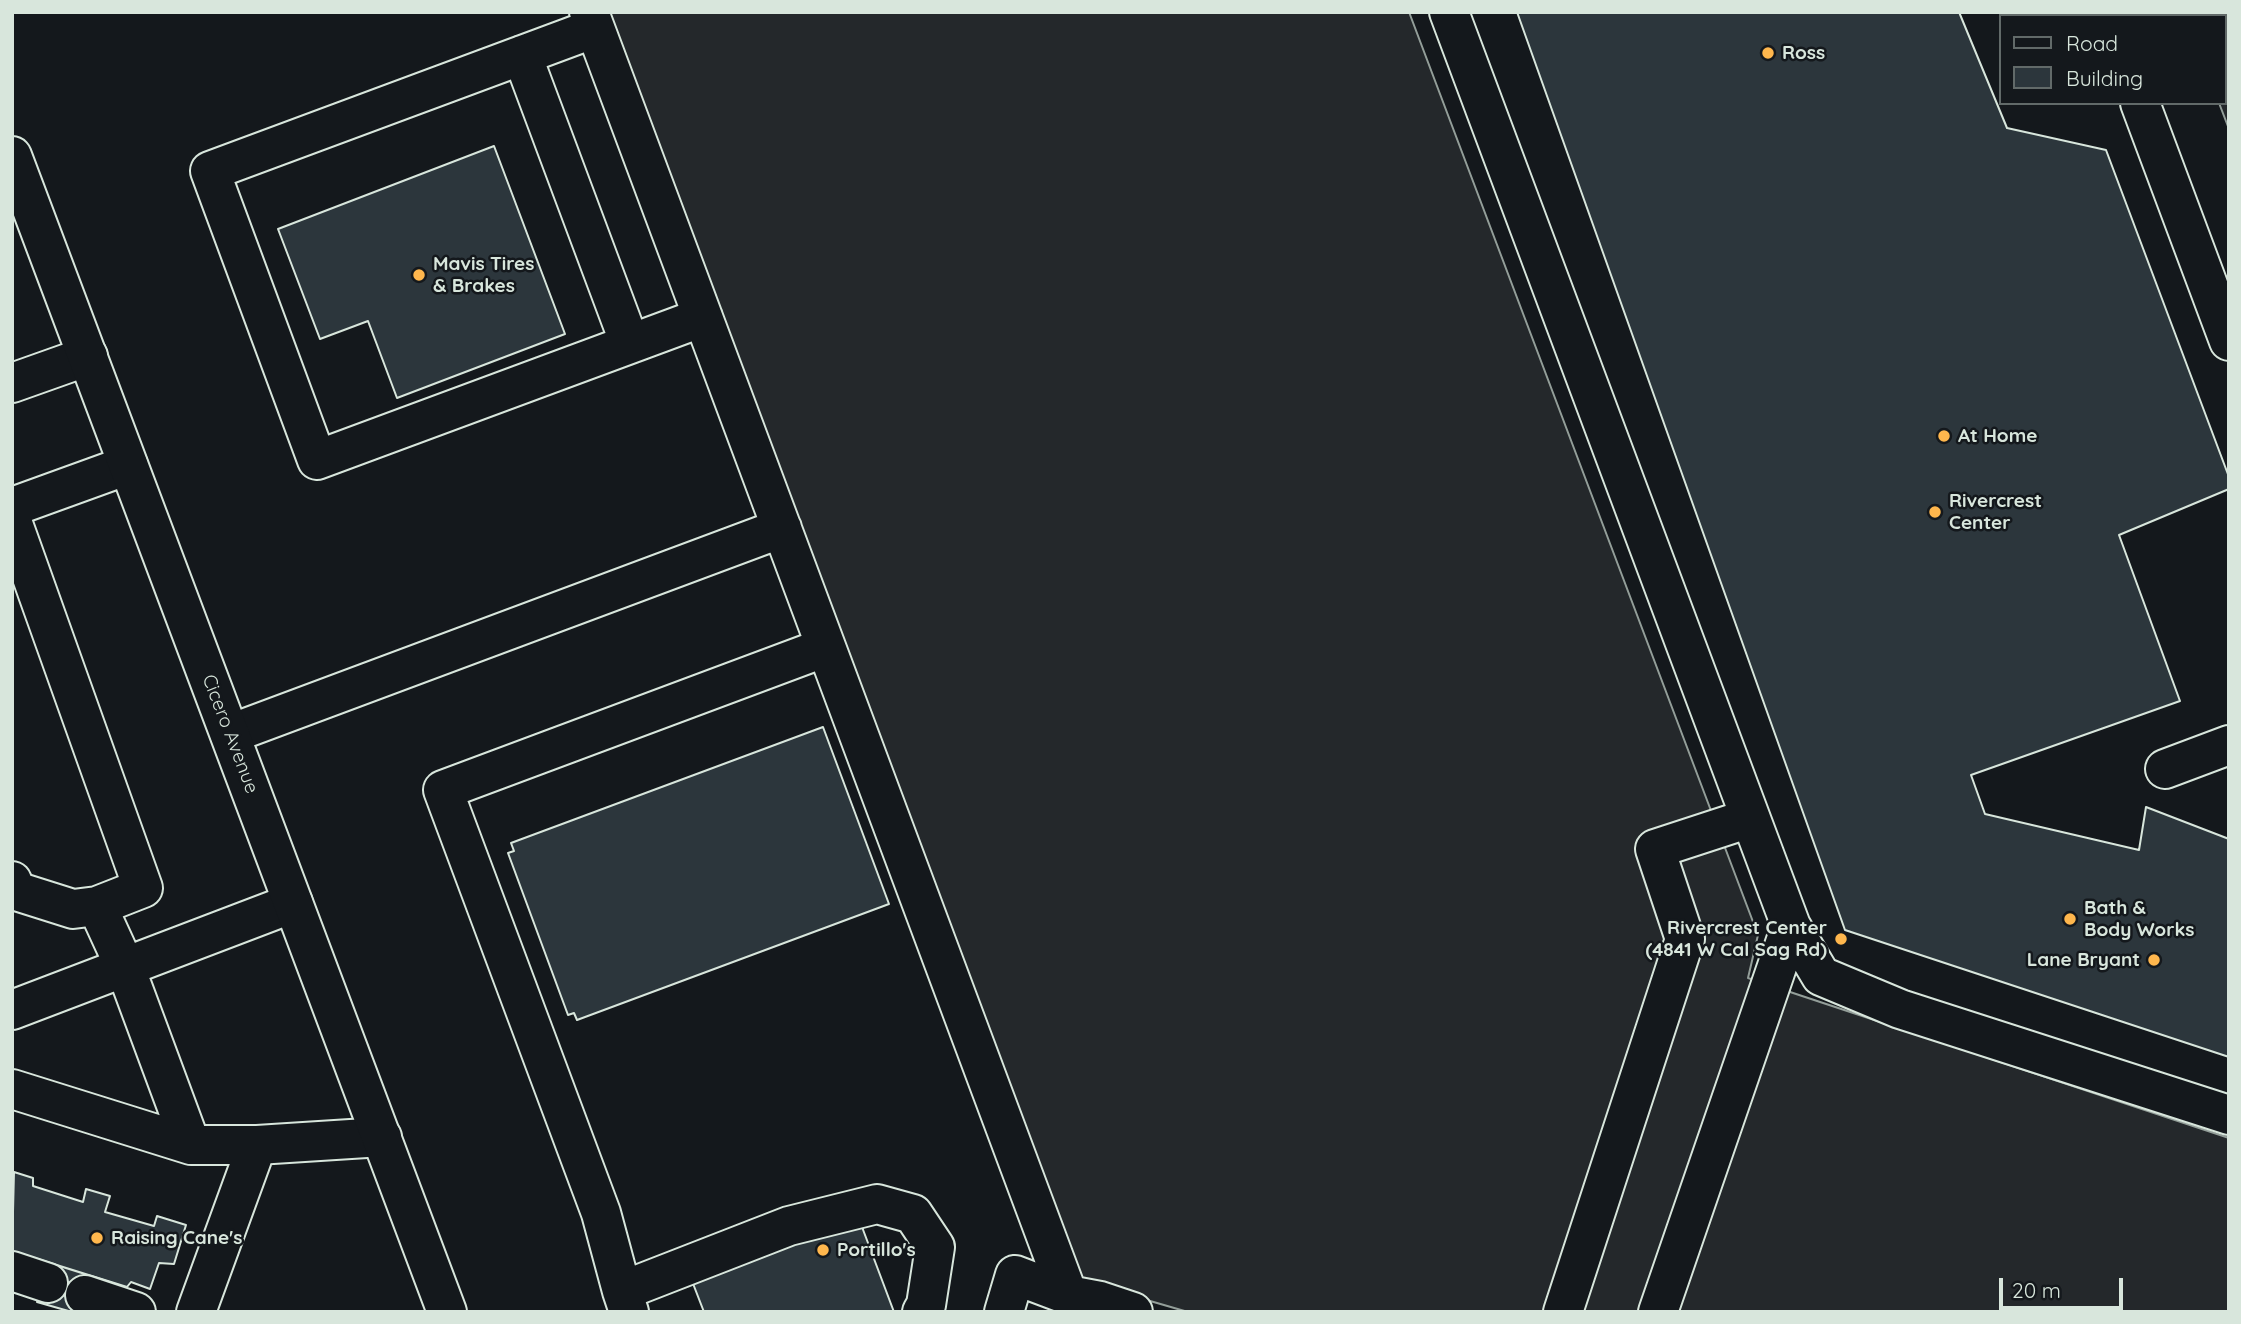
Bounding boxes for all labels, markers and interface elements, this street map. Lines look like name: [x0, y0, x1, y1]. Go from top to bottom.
legend: [2000, 14, 2227, 105]
text: Road: [2066, 30, 2118, 56]
place label: Ross: [1782, 42, 1825, 64]
marker: Ross: [1760, 45, 1776, 61]
text: Building: [2066, 65, 2143, 91]
place label: Mavis Tires & Brakes: [433, 253, 534, 297]
marker: Mavis Tires & Brakes: [411, 267, 427, 283]
place label: At Home: [1958, 425, 2037, 447]
marker: At Home: [1936, 428, 1952, 444]
place label: Rivercrest Center: [1949, 490, 2042, 534]
marker: Rivercrest Center: [1927, 504, 1943, 520]
street label: Cicero Avenue: [197, 671, 263, 797]
place label: Bath & Body Works: [2084, 897, 2194, 941]
marker: Bath & Body Works: [2062, 911, 2078, 927]
place label: Rivercrest Center (4841 W Cal Sag Rd): [1645, 917, 1827, 961]
marker: Rivercrest Center (4841 W Cal Sag Rd): [1833, 931, 1849, 947]
place label: Lane Bryant: [2027, 949, 2140, 971]
marker: Lane Bryant: [2146, 952, 2162, 968]
place label: Raising Cane's: [111, 1227, 243, 1249]
marker: Raising Cane's: [89, 1230, 105, 1246]
place label: Portillo's: [837, 1239, 916, 1261]
marker: Portillo's: [815, 1242, 831, 1258]
scale bar: [2003, 1264, 2127, 1308]
text: 20 m: [2012, 1277, 2061, 1303]

